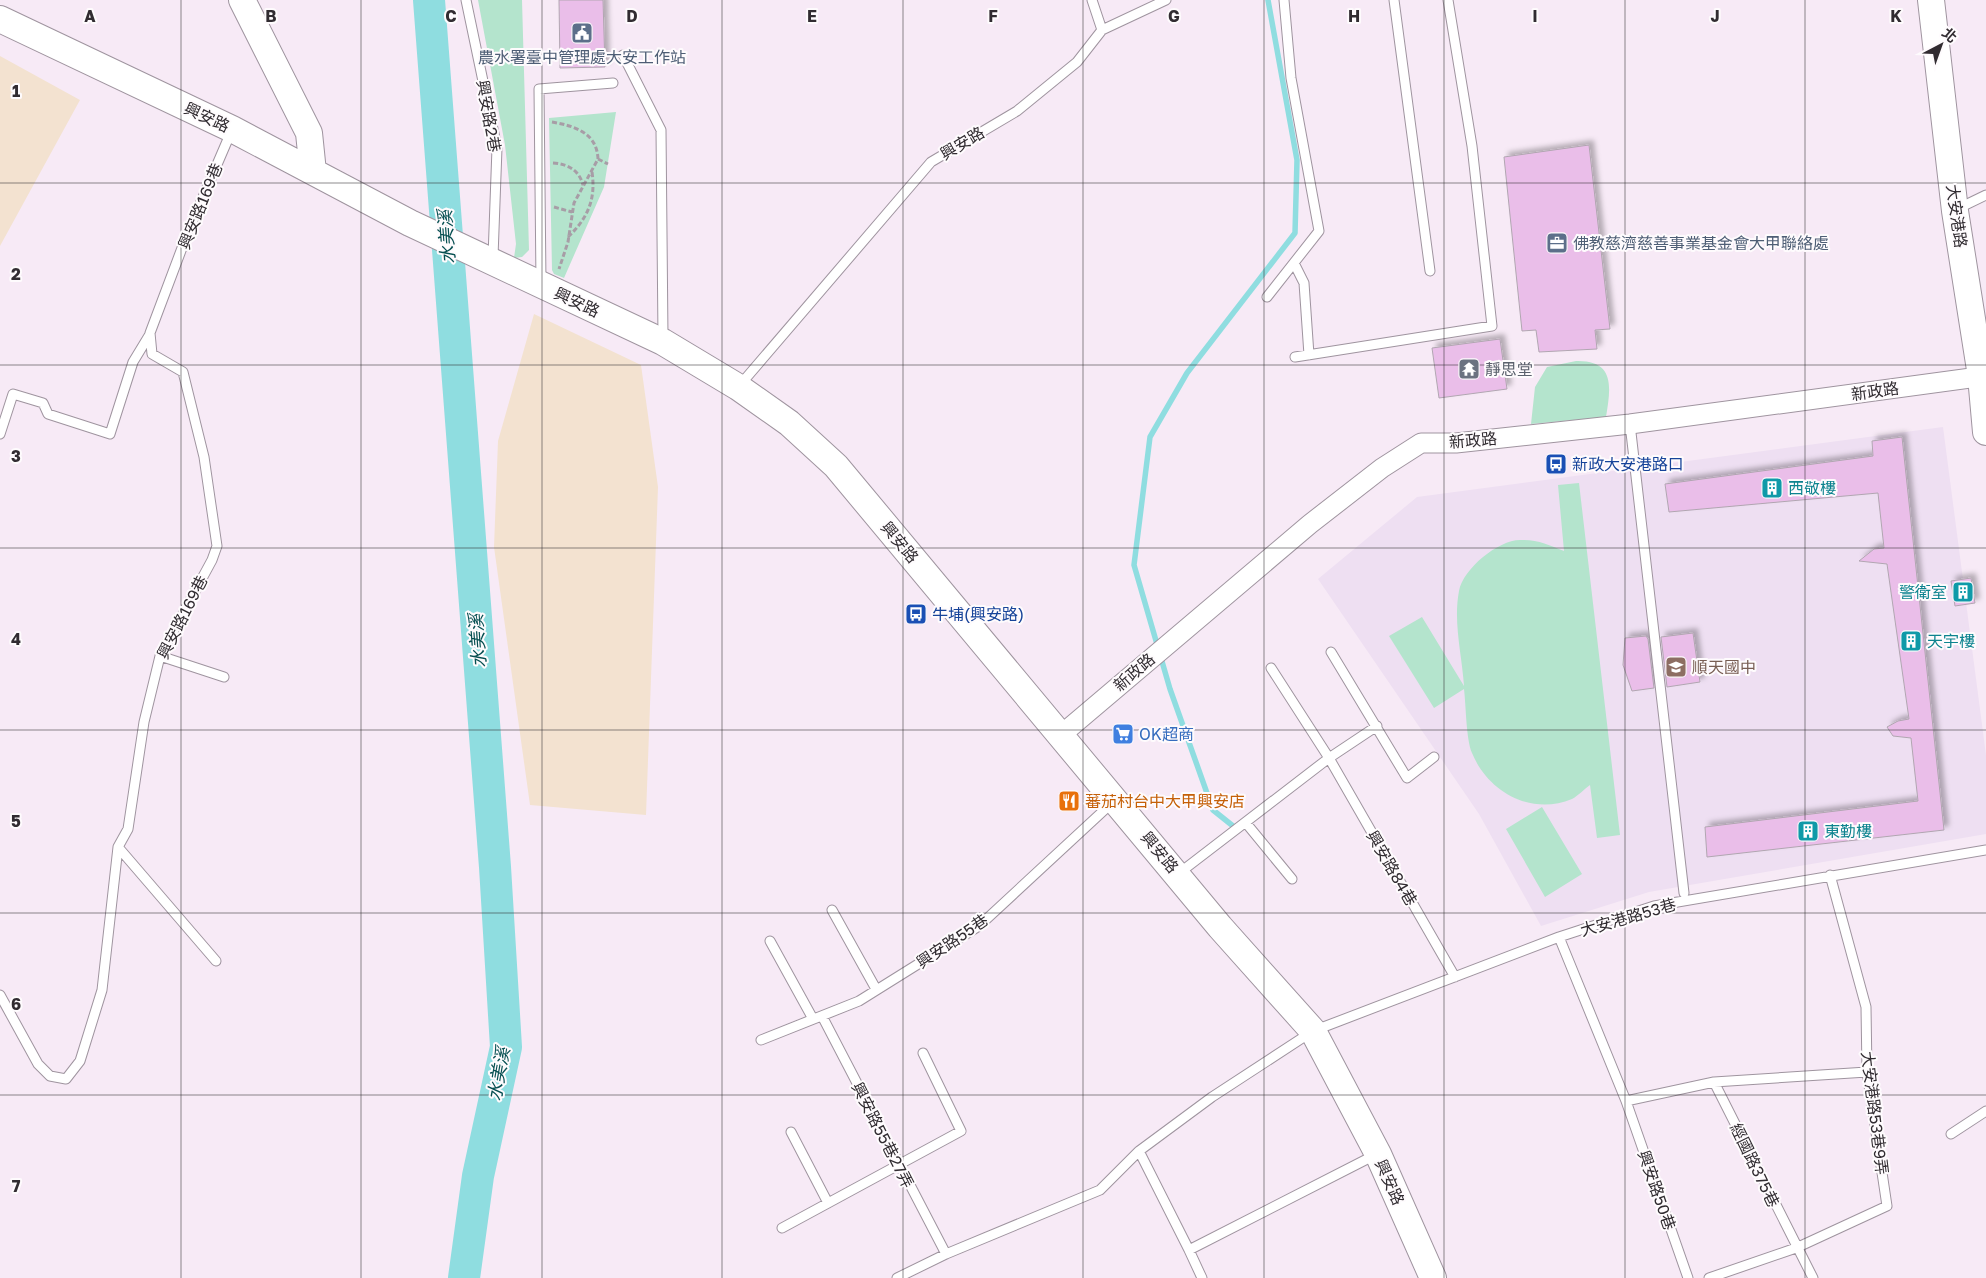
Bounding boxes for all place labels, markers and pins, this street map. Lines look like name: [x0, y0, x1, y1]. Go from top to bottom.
public building icon: 農水署臺中管理處大安工作站: [570, 21, 594, 45]
place label: 農水署臺中管理處大安工作站: [478, 47, 686, 67]
office icon: 佛教慈濟慈善事業基金會大甲聯絡處: [1545, 231, 1569, 255]
place label: 佛教慈濟慈善事業基金會大甲聯絡處: [1573, 233, 1829, 253]
temple icon: 靜思堂: [1457, 357, 1481, 381]
place label: 靜思堂: [1485, 359, 1533, 379]
bus stop icon: 新政大安港路口: [1544, 452, 1568, 476]
place label: 新政大安港路口: [1572, 454, 1684, 474]
building icon: 西敬樓: [1760, 476, 1784, 500]
place label: 西敬樓: [1788, 478, 1836, 498]
building icon: 警衛室: [1951, 580, 1975, 604]
place label: 警衛室: [1899, 582, 1947, 602]
bus stop icon: 牛埔(興安路): [904, 602, 928, 626]
place label: 牛埔(興安路): [932, 604, 1024, 624]
building icon: 天宇樓: [1899, 629, 1923, 653]
place label: 天宇樓: [1927, 631, 1975, 651]
school or university icon: 順天國中: [1664, 655, 1688, 679]
place label: 順天國中: [1692, 657, 1756, 677]
supermarket icon: OK超商: [1111, 722, 1135, 746]
place label: OK超商: [1139, 724, 1194, 744]
restaurant icon: 蕃茄村台中大甲興安店: [1057, 789, 1081, 813]
place label: 蕃茄村台中大甲興安店: [1085, 791, 1245, 811]
building icon: 東勤樓: [1796, 819, 1820, 843]
place label: 東勤樓: [1824, 821, 1872, 841]

